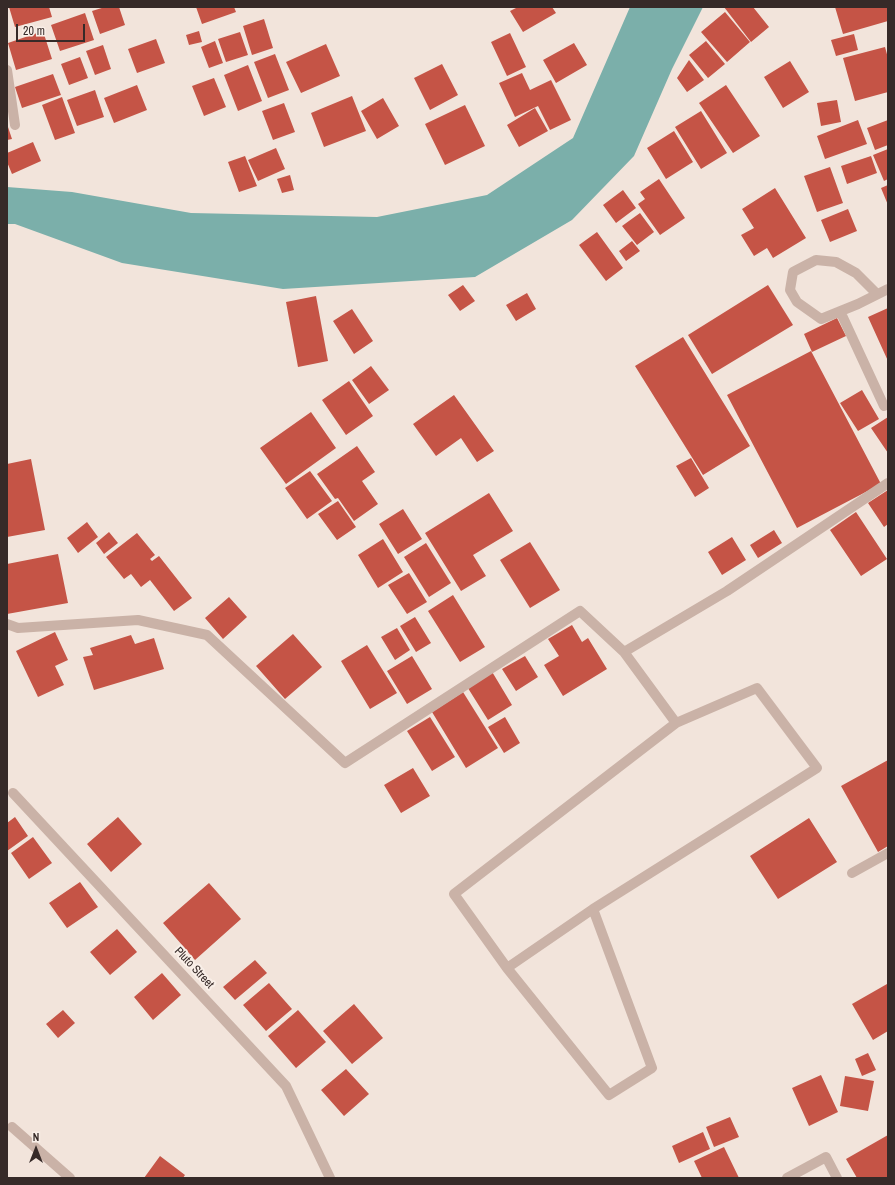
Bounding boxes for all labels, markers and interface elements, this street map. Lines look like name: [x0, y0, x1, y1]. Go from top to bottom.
scale bar: [18, 16, 87, 42]
text: 20 m: [23, 23, 45, 39]
street label: Pluto Street: [171, 944, 217, 992]
north arrow: [16, 1129, 56, 1169]
text: N: [33, 1130, 39, 1144]

